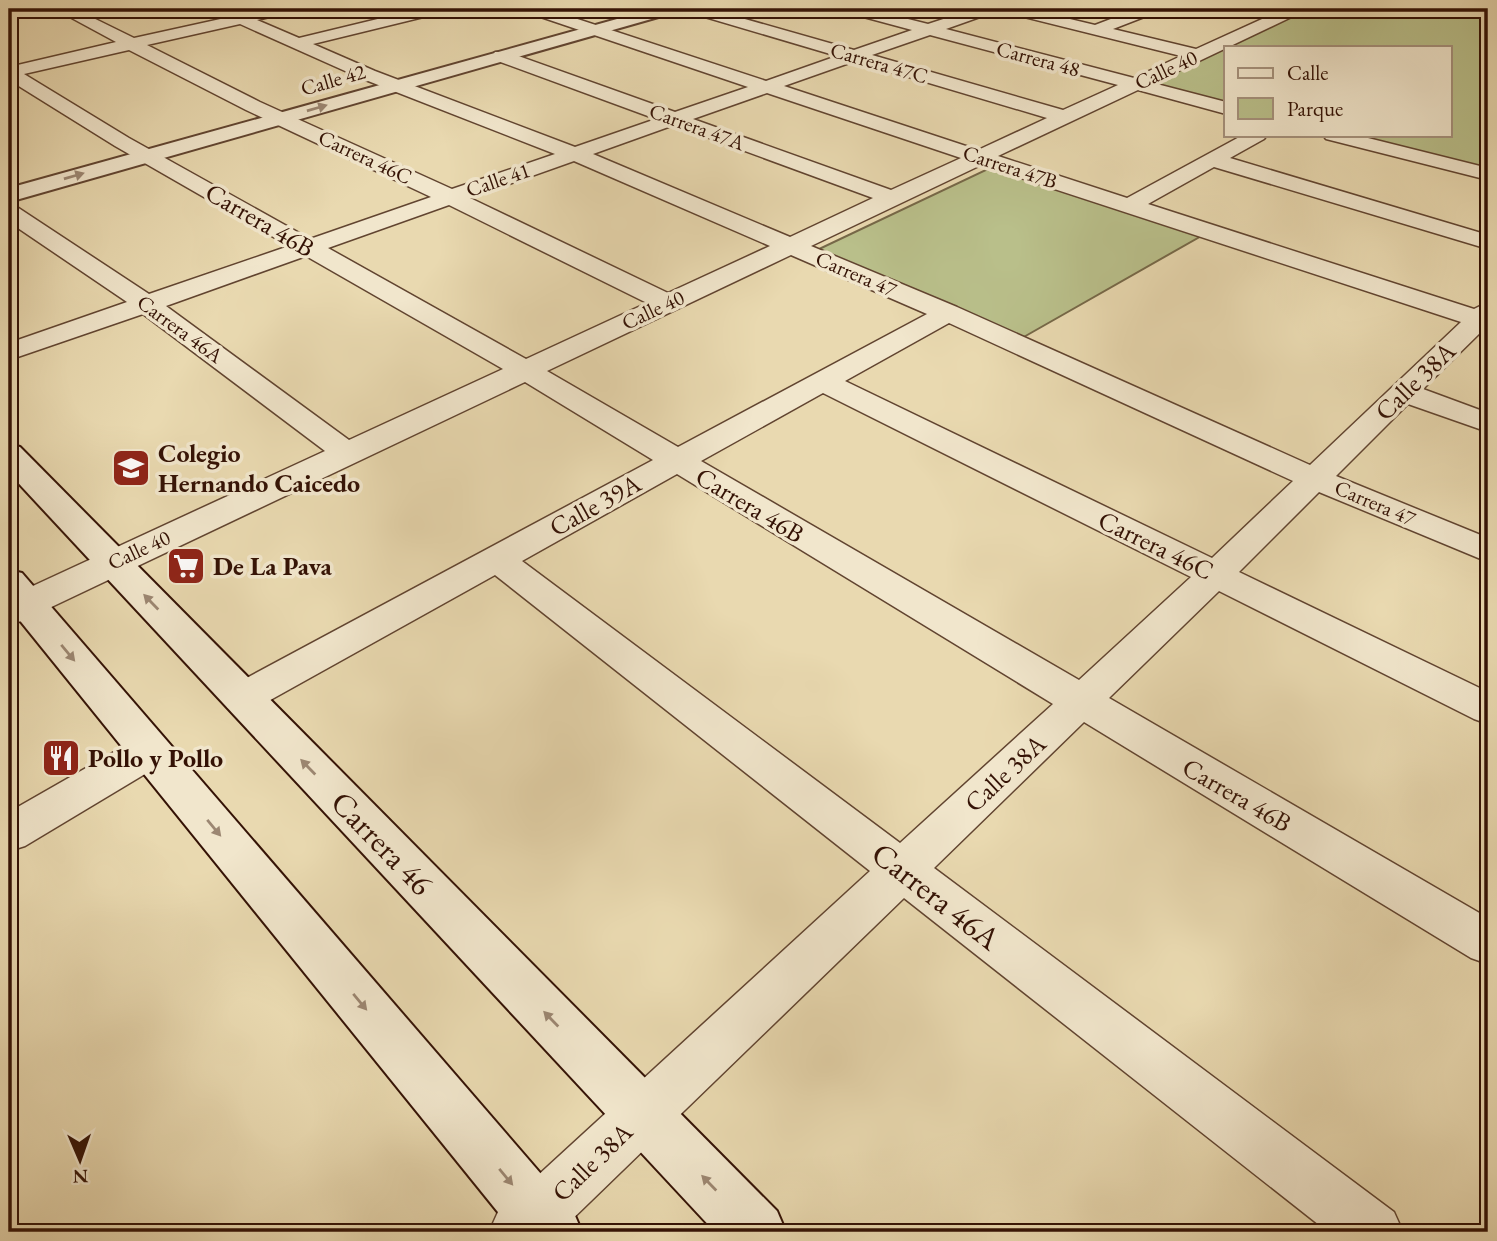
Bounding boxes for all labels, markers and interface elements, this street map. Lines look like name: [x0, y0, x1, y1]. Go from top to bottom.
street label: Carrera 48: [993, 34, 1083, 83]
street label: Carrera 47C: [827, 36, 931, 89]
street label: Calle 40: [1130, 43, 1201, 96]
legend: [1224, 46, 1452, 136]
street label: Calle 42: [297, 57, 368, 102]
text: Calle: [1287, 59, 1329, 86]
text: Parque: [1287, 95, 1343, 122]
street label: Carrera 47A: [646, 97, 749, 156]
one-way arrow: [306, 102, 328, 113]
street label: Carrera 46C: [314, 123, 416, 190]
street label: Carrera 47B: [960, 139, 1061, 194]
street label: Calle 41: [462, 156, 533, 203]
one-way arrow: [64, 170, 86, 181]
street label: Carrera 46B: [199, 175, 321, 265]
street label: Carrera 47: [812, 244, 902, 303]
street label: Calle 40: [617, 283, 688, 336]
street label: Carrera 46A: [132, 288, 229, 369]
street label: Calle 38A: [1367, 333, 1463, 428]
place label: Colegio Hernando Caicedo: [158, 436, 360, 500]
school or university icon: Colegio Hernando Caicedo: [110, 447, 152, 489]
street label: Carrera 46B: [689, 459, 811, 551]
street label: Calle 39A: [543, 465, 648, 544]
street label: Carrera 47: [1331, 473, 1421, 532]
street label: Carrera 46C: [1093, 503, 1219, 587]
street label: Calle 40: [103, 523, 174, 576]
supermarket icon: De La Pava: [165, 545, 207, 587]
place label: De La Pava: [213, 549, 333, 583]
one-way arrow: [142, 594, 159, 611]
one-way arrow: [61, 644, 76, 662]
street label: Calle 38A: [957, 726, 1054, 819]
restaurant icon: Pollo y Pollo: [40, 737, 82, 779]
place label: Pollo y Pollo: [88, 741, 223, 775]
street label: Carrera 46B: [1176, 750, 1298, 840]
one-way arrow: [300, 758, 317, 775]
street label: Carrera 46: [322, 782, 442, 904]
one-way arrow: [206, 819, 221, 836]
street label: Carrera 46A: [863, 833, 1010, 960]
one-way arrow: [352, 994, 367, 1011]
one-way arrow: [543, 1011, 559, 1028]
street label: Calle 38A: [544, 1114, 640, 1209]
north arrow: [46, 1126, 116, 1196]
text: N: [72, 1164, 89, 1189]
one-way arrow: [498, 1168, 514, 1186]
one-way arrow: [701, 1175, 717, 1192]

